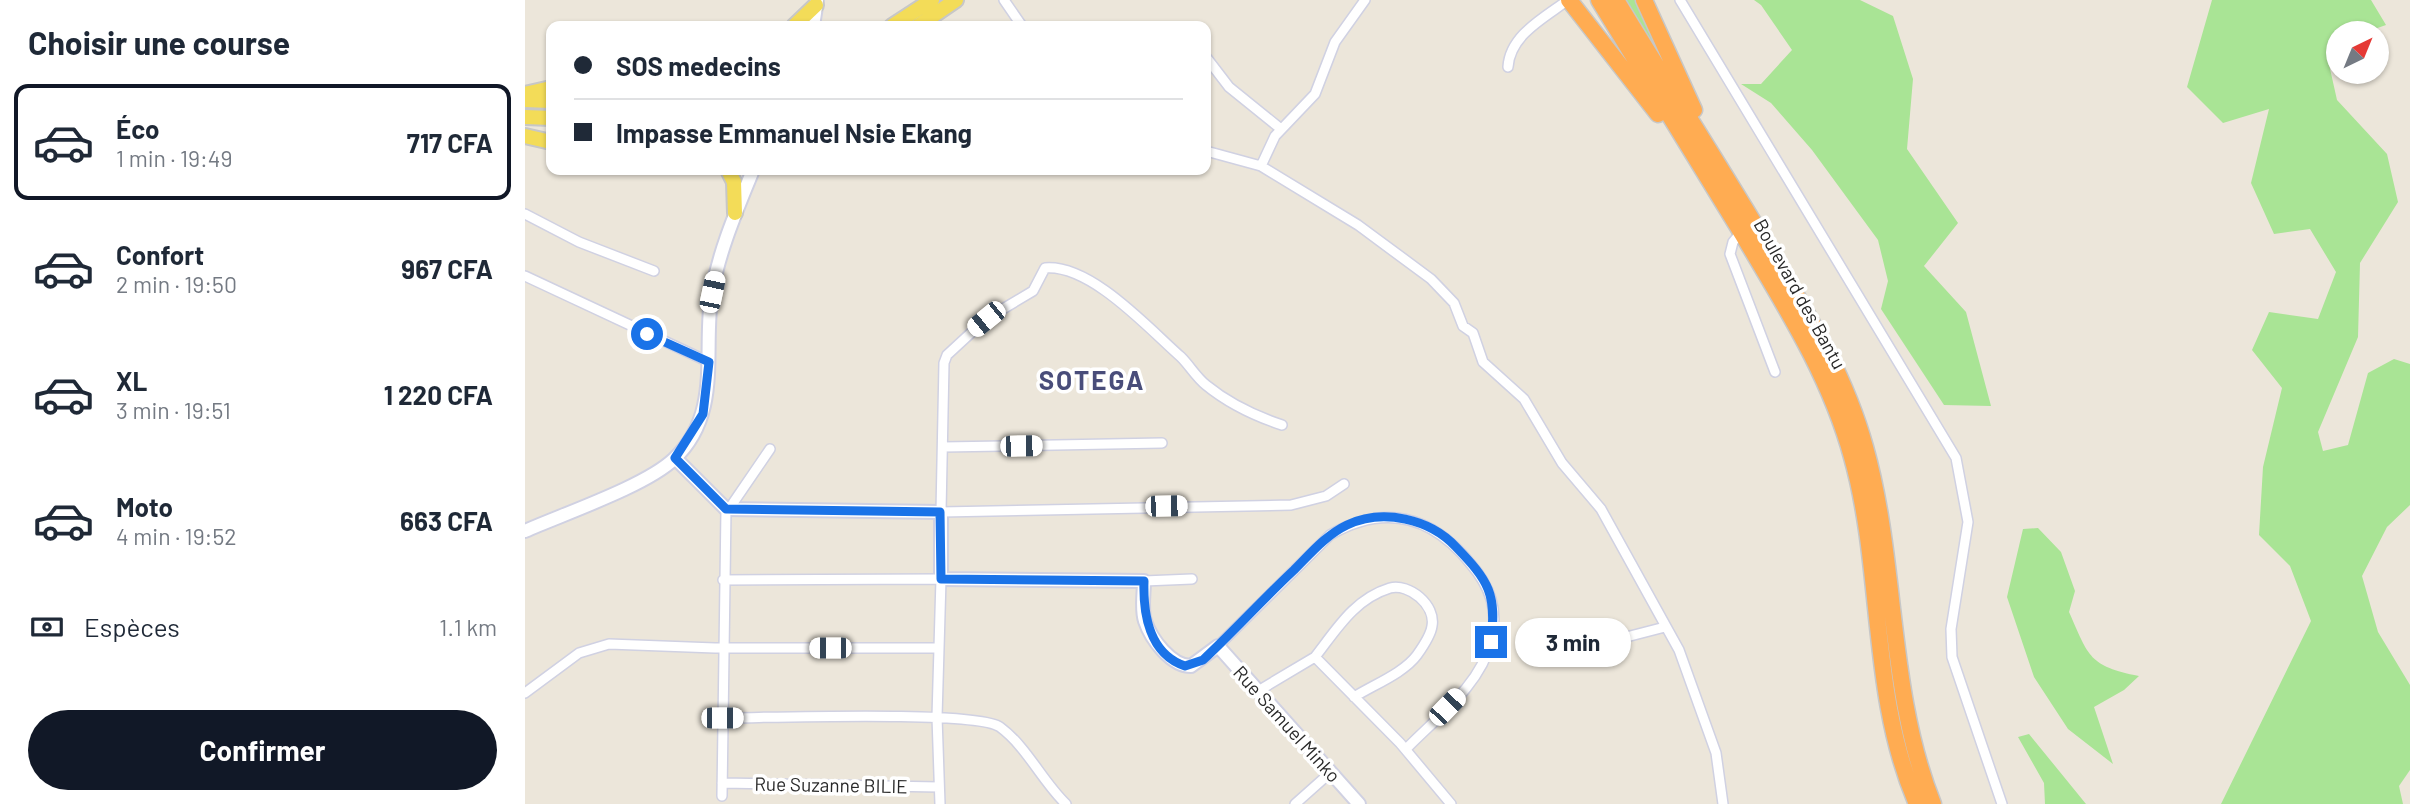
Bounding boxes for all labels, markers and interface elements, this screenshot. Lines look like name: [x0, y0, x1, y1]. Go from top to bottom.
north arrow: [2326, 21, 2389, 84]
map controls: [2326, 21, 2389, 84]
text: Choisir une course: [28, 23, 290, 61]
text: SOS medecins: [616, 50, 781, 81]
icon: car: [32, 111, 95, 174]
text: Éco: [116, 113, 159, 144]
text: Impasse Emmanuel Nsie Ekang: [616, 117, 972, 148]
text: 717 CFA: [407, 127, 493, 158]
text: 1 min · 19:49: [116, 144, 232, 172]
street label: Boulevard des Bantu: [1750, 215, 1851, 373]
icon: car: [32, 237, 95, 300]
text: Confort: [116, 239, 204, 270]
text: 967 CFA: [401, 253, 493, 284]
car: [698, 269, 727, 315]
text: 2 min · 19:50: [116, 270, 237, 298]
car: [964, 298, 1009, 340]
route start: [631, 318, 663, 350]
icon: car: [32, 363, 95, 426]
district label: SOTEGA: [1039, 364, 1145, 395]
text: XL: [116, 365, 147, 396]
text: 1 220 CFA: [384, 379, 493, 410]
text: 3 min · 19:51: [116, 396, 231, 424]
car: [1000, 435, 1043, 457]
icon: car: [32, 489, 95, 552]
text: Moto: [116, 491, 173, 522]
car: [1145, 495, 1188, 517]
text: 663 CFA: [400, 505, 493, 536]
text: 4 min · 19:52: [116, 522, 237, 550]
icon: cash: [28, 608, 66, 646]
text: Espèces: [84, 611, 180, 642]
text: 1.1 km: [439, 613, 497, 641]
callout: 3 min: [1515, 618, 1631, 666]
route end: [1475, 626, 1507, 658]
text: 3 min: [1546, 628, 1600, 656]
car: [810, 638, 852, 659]
street label: Rue Samuel Minko: [1229, 661, 1346, 787]
car: [1425, 685, 1470, 729]
car: [702, 708, 744, 729]
button: Confirmer: [28, 710, 497, 790]
street label: Rue Suzanne BILIE: [754, 772, 908, 797]

